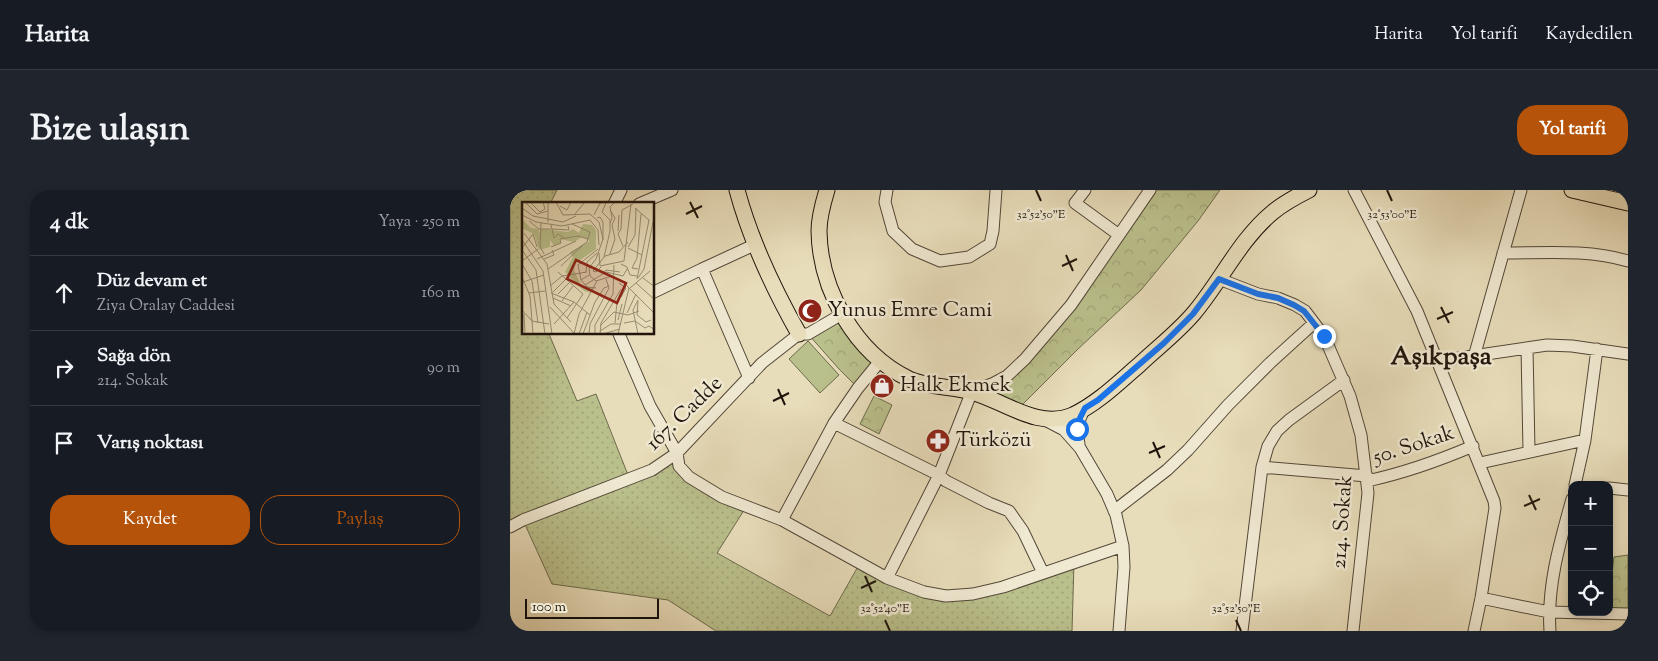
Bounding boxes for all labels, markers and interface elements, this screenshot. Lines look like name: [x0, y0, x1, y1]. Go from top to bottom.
text: Harita: [25, 18, 90, 52]
text: Harita: [1374, 22, 1423, 48]
text: Yol tarifi: [1451, 22, 1518, 48]
text: Kaydedilen: [1546, 22, 1633, 48]
text: Bize ulaşın: [30, 105, 189, 156]
button: Yol tarifi: [1517, 105, 1628, 155]
inset map: [522, 202, 655, 335]
text: 32°52'50"E: [1017, 206, 1066, 224]
text: 32°53'00"E: [1367, 206, 1417, 224]
text: 4 dk: [50, 208, 89, 238]
text: Yaya · 250 m: [378, 211, 460, 234]
text: Düz devam et: [97, 268, 207, 295]
icon: ahead: [50, 279, 78, 307]
text: 160 m: [422, 282, 460, 305]
text: Ziya Oralay Caddesi: [97, 295, 235, 318]
place label: Yunus Emre Cami: [828, 296, 992, 326]
mosque icon: Yunus Emre Cami: [797, 298, 823, 324]
route end: [1313, 325, 1336, 348]
district label: Aşıkpaşa: [1390, 339, 1492, 376]
text: Sağa dön: [97, 343, 171, 370]
icon: right: [50, 354, 78, 382]
text: 90 m: [427, 357, 460, 380]
text: 214. Sokak: [97, 370, 168, 393]
street label: 167. Cadde: [640, 370, 730, 458]
place label: Halk Ekmek: [900, 371, 1012, 401]
shop icon: Halk Ekmek: [869, 373, 895, 399]
route start: [1066, 418, 1089, 441]
street label: 50. Sokak: [1368, 419, 1459, 474]
place label: Türközü: [956, 426, 1031, 456]
pharmacy icon: Türközü: [925, 428, 951, 454]
icon: arrive: [50, 429, 78, 457]
text: Varış noktası: [97, 430, 203, 457]
street label: 214. Sokak: [1325, 474, 1361, 570]
map controls: [1568, 481, 1613, 616]
button: +: [1568, 481, 1613, 526]
button: Kaydet: [50, 495, 250, 545]
button: Paylaş: [260, 495, 460, 545]
button: −: [1568, 526, 1613, 571]
button: locate: [1568, 571, 1613, 616]
scale bar: [525, 596, 659, 619]
text: 100 m: [532, 598, 566, 618]
text: 32°52'40"E: [860, 600, 910, 618]
text: 32°52'50"E: [1212, 600, 1261, 618]

